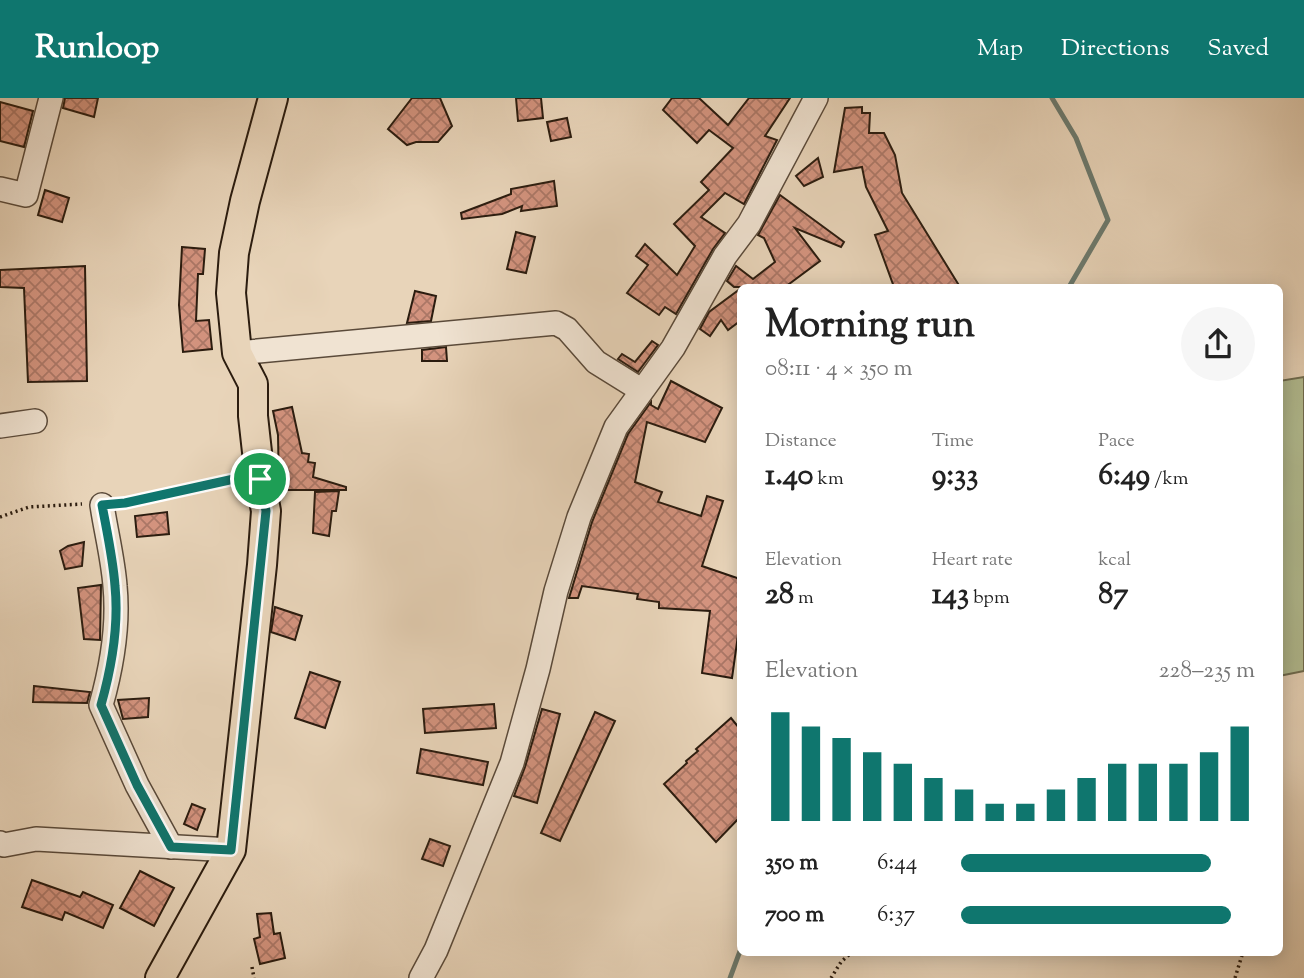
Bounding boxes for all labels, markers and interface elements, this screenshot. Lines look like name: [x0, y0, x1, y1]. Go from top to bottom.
text: Runloop: [35, 25, 159, 73]
text: Map: [977, 32, 1023, 66]
text: Directions: [1061, 32, 1169, 66]
text: Saved: [1207, 32, 1269, 66]
text: Morning run: [765, 300, 975, 354]
button: share: [1181, 307, 1255, 381]
text: 08:11 · 4 × 350 m: [765, 353, 913, 386]
text: Distance: [765, 428, 837, 455]
text: Time: [932, 428, 974, 455]
text: Pace: [1098, 428, 1135, 455]
pin: [230, 449, 290, 509]
text: 1.40: [765, 455, 813, 498]
text: 9:33: [932, 455, 978, 498]
text: 6:49: [1098, 455, 1150, 498]
icon: arrive: [241, 460, 279, 498]
text: km: [813, 466, 844, 493]
text: /km: [1150, 466, 1189, 493]
text: Elevation: [765, 547, 842, 574]
text: Heart rate: [932, 547, 1013, 574]
text: kcal: [1098, 547, 1131, 574]
text: 28: [765, 574, 794, 617]
text: 143: [932, 574, 969, 617]
text: 87: [1098, 574, 1128, 617]
text: m: [794, 585, 814, 612]
text: bpm: [969, 585, 1010, 612]
text: Elevation: [765, 655, 858, 688]
text: 228–235 m: [1159, 655, 1255, 688]
text: 350 m: [765, 847, 818, 880]
text: 6:44: [877, 847, 917, 880]
text: 700 m: [765, 899, 824, 932]
text: 6:37: [877, 899, 915, 932]

